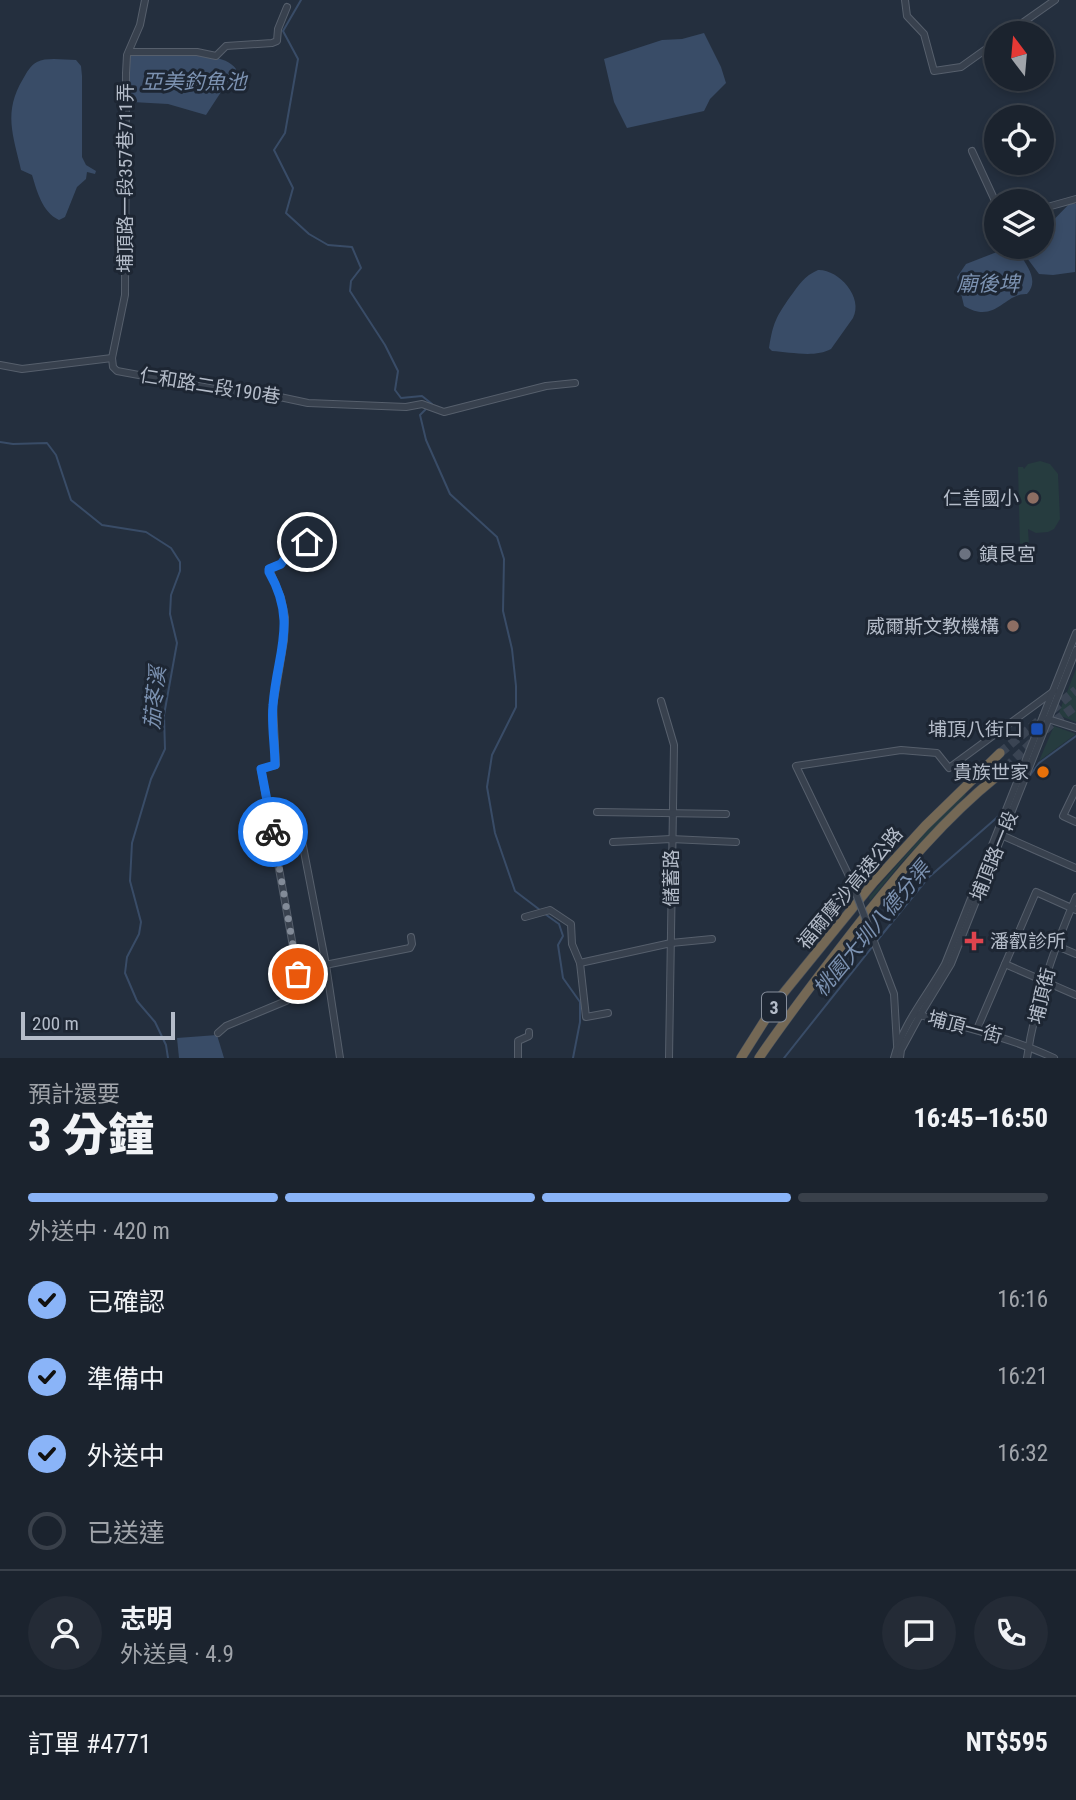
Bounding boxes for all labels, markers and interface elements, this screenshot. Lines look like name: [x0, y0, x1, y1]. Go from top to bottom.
north arrow: [984, 21, 1054, 91]
map controls: [984, 21, 1054, 259]
water label: 亞美釣魚池: [142, 70, 248, 94]
street label: 埔頂路一段357巷711弄: [114, 83, 137, 273]
button: locate: [984, 105, 1054, 175]
button: layers: [984, 189, 1054, 259]
water label: 廟後埤: [957, 272, 1022, 296]
street label: 仁和路二段190巷: [138, 364, 282, 408]
place label: 仁善國小: [943, 487, 1019, 510]
marker: 仁善國小: [1025, 490, 1041, 506]
pin: [277, 512, 337, 572]
icon: home: [288, 523, 326, 561]
place label: 鎮艮宮: [979, 543, 1036, 566]
marker: 鎮艮宮: [957, 546, 973, 562]
place label: 威爾斯文教機構: [866, 615, 999, 638]
marker: 威爾斯文教機構: [1005, 618, 1021, 634]
water label: 茄苳溪: [140, 662, 171, 731]
place label: 埔頂八街口: [928, 718, 1023, 741]
marker: 埔頂八街口: [1029, 721, 1045, 737]
place label: 貴族世家: [953, 761, 1029, 784]
marker: 貴族世家: [1035, 764, 1051, 780]
courier: [238, 797, 308, 867]
street label: 埔頂路一段: [966, 808, 1022, 904]
icon: bike: [254, 813, 292, 851]
street label: 福爾摩沙高速公路: [792, 822, 908, 954]
street label: 儲蓄路: [660, 849, 683, 907]
water label: 桃園大圳八德分渠: [809, 855, 937, 1001]
place label: 潘叡診所: [990, 930, 1066, 953]
marker: 潘叡診所: [964, 931, 984, 951]
pin: [268, 944, 328, 1004]
icon: bag: [279, 955, 317, 993]
street label: 埔頂街: [1024, 966, 1060, 1026]
road number: 3: [762, 992, 786, 1022]
street label: 埔頂一街: [925, 1006, 1005, 1048]
scale bar: [21, 1009, 175, 1041]
text: 200 m: [32, 1012, 79, 1035]
text: 預計還要: [28, 1081, 120, 1108]
text: 16:45–16:50: [914, 1103, 1048, 1133]
text: 3 分鐘: [28, 1108, 154, 1162]
text: 外送中 · 420 m: [28, 1218, 170, 1245]
icon: check: [28, 1281, 66, 1319]
text: 16:16: [997, 1286, 1048, 1313]
text: 已確認: [87, 1287, 165, 1317]
icon: check: [28, 1358, 66, 1396]
text: 16:21: [997, 1363, 1048, 1390]
text: 準備中: [87, 1364, 165, 1394]
icon: check: [28, 1435, 66, 1473]
text: 16:32: [997, 1440, 1048, 1467]
text: 外送中: [87, 1441, 165, 1471]
text: 已送達: [87, 1518, 165, 1548]
button: person: [28, 1596, 102, 1670]
button: chat: [882, 1596, 956, 1670]
button: phone: [974, 1596, 1048, 1670]
text: 志明: [120, 1604, 172, 1634]
text: 外送員 · 4.9: [120, 1641, 234, 1668]
text: NT$595: [966, 1727, 1048, 1757]
text: 訂單 #4771: [28, 1729, 152, 1759]

